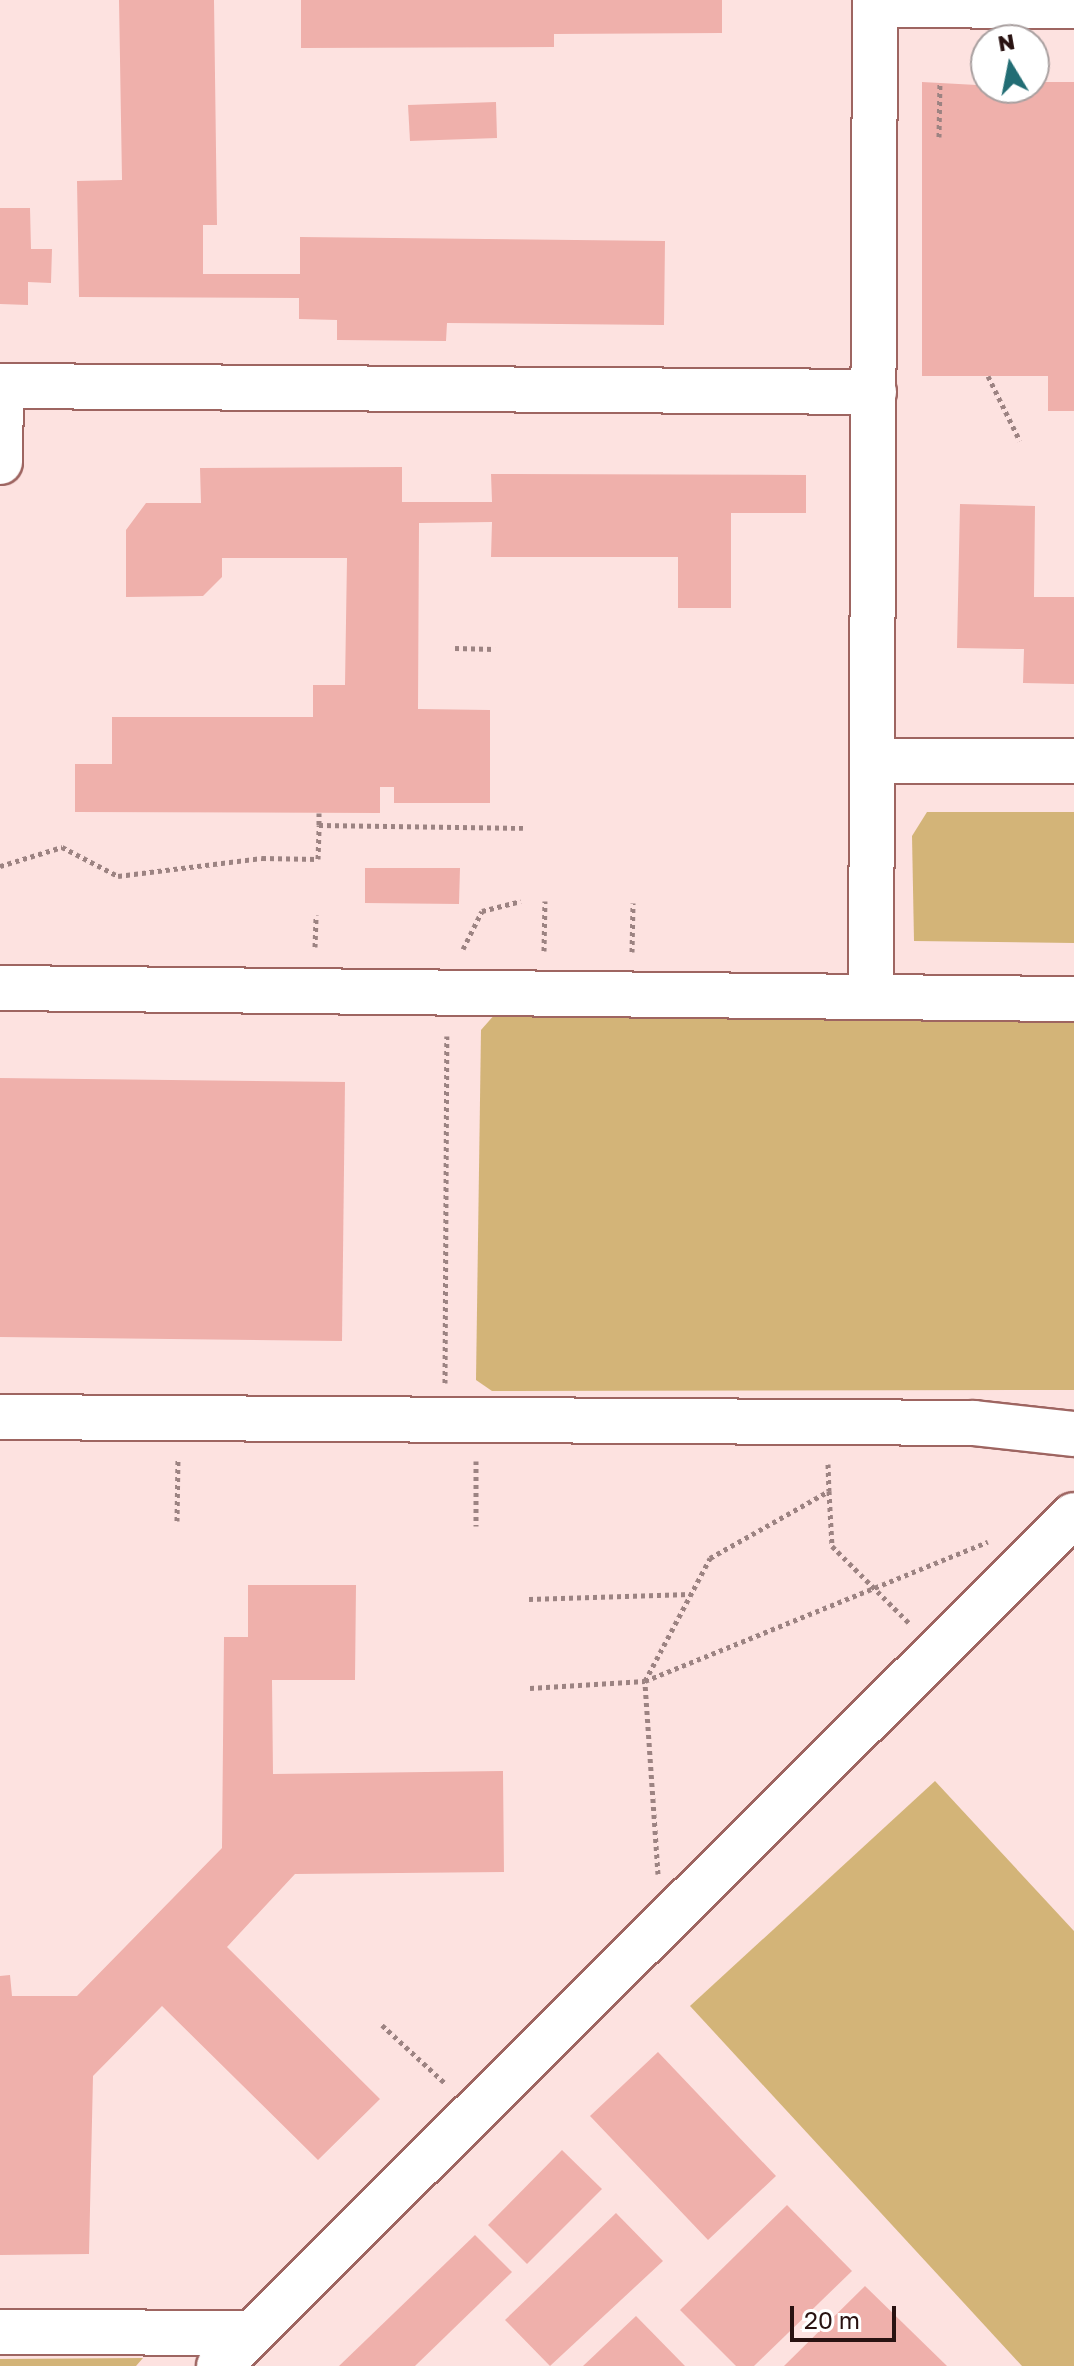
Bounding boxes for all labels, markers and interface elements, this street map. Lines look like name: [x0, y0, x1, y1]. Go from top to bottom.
north arrow: [970, 24, 1050, 104]
text: N: [996, 27, 1017, 57]
scale bar: [794, 2290, 900, 2340]
text: 20 m: [804, 2305, 860, 2334]

